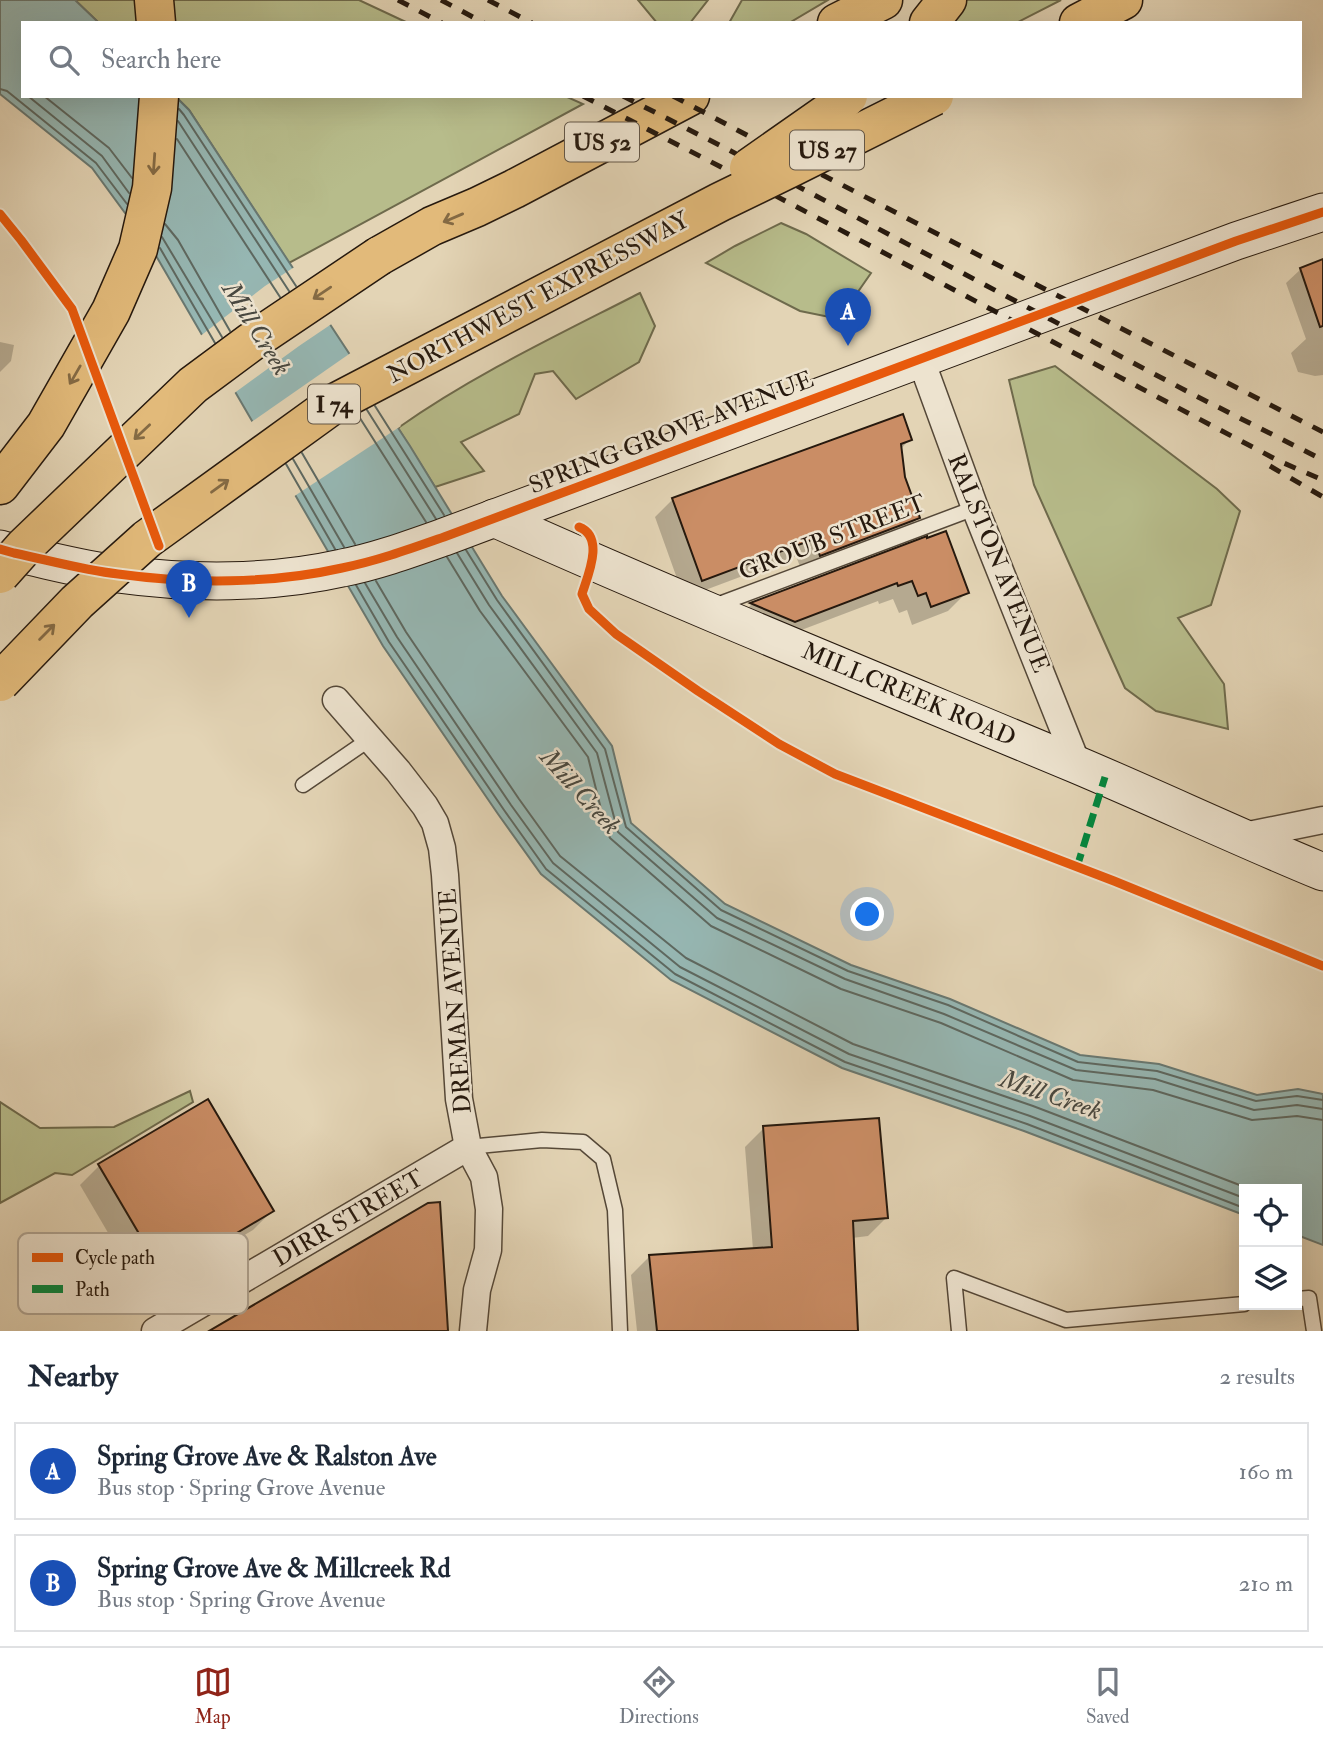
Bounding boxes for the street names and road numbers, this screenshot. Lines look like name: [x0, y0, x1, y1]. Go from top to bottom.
road number: US 52: [565, 122, 639, 162]
road number: US 27: [790, 130, 864, 169]
street label: NORTHWEST EXPRESSWAY: [382, 204, 695, 390]
street label: SPRING GROVE AVENUE: [524, 364, 818, 501]
road number: I 74: [308, 384, 360, 424]
street label: RALSTON AVENUE: [940, 449, 1057, 677]
street label: GROUB STREET: [734, 487, 930, 587]
street label: MILLCREEK ROAD: [797, 635, 1021, 754]
street label: DREMAN AVENUE: [432, 887, 479, 1115]
street label: DIRR STREET: [267, 1163, 429, 1274]

